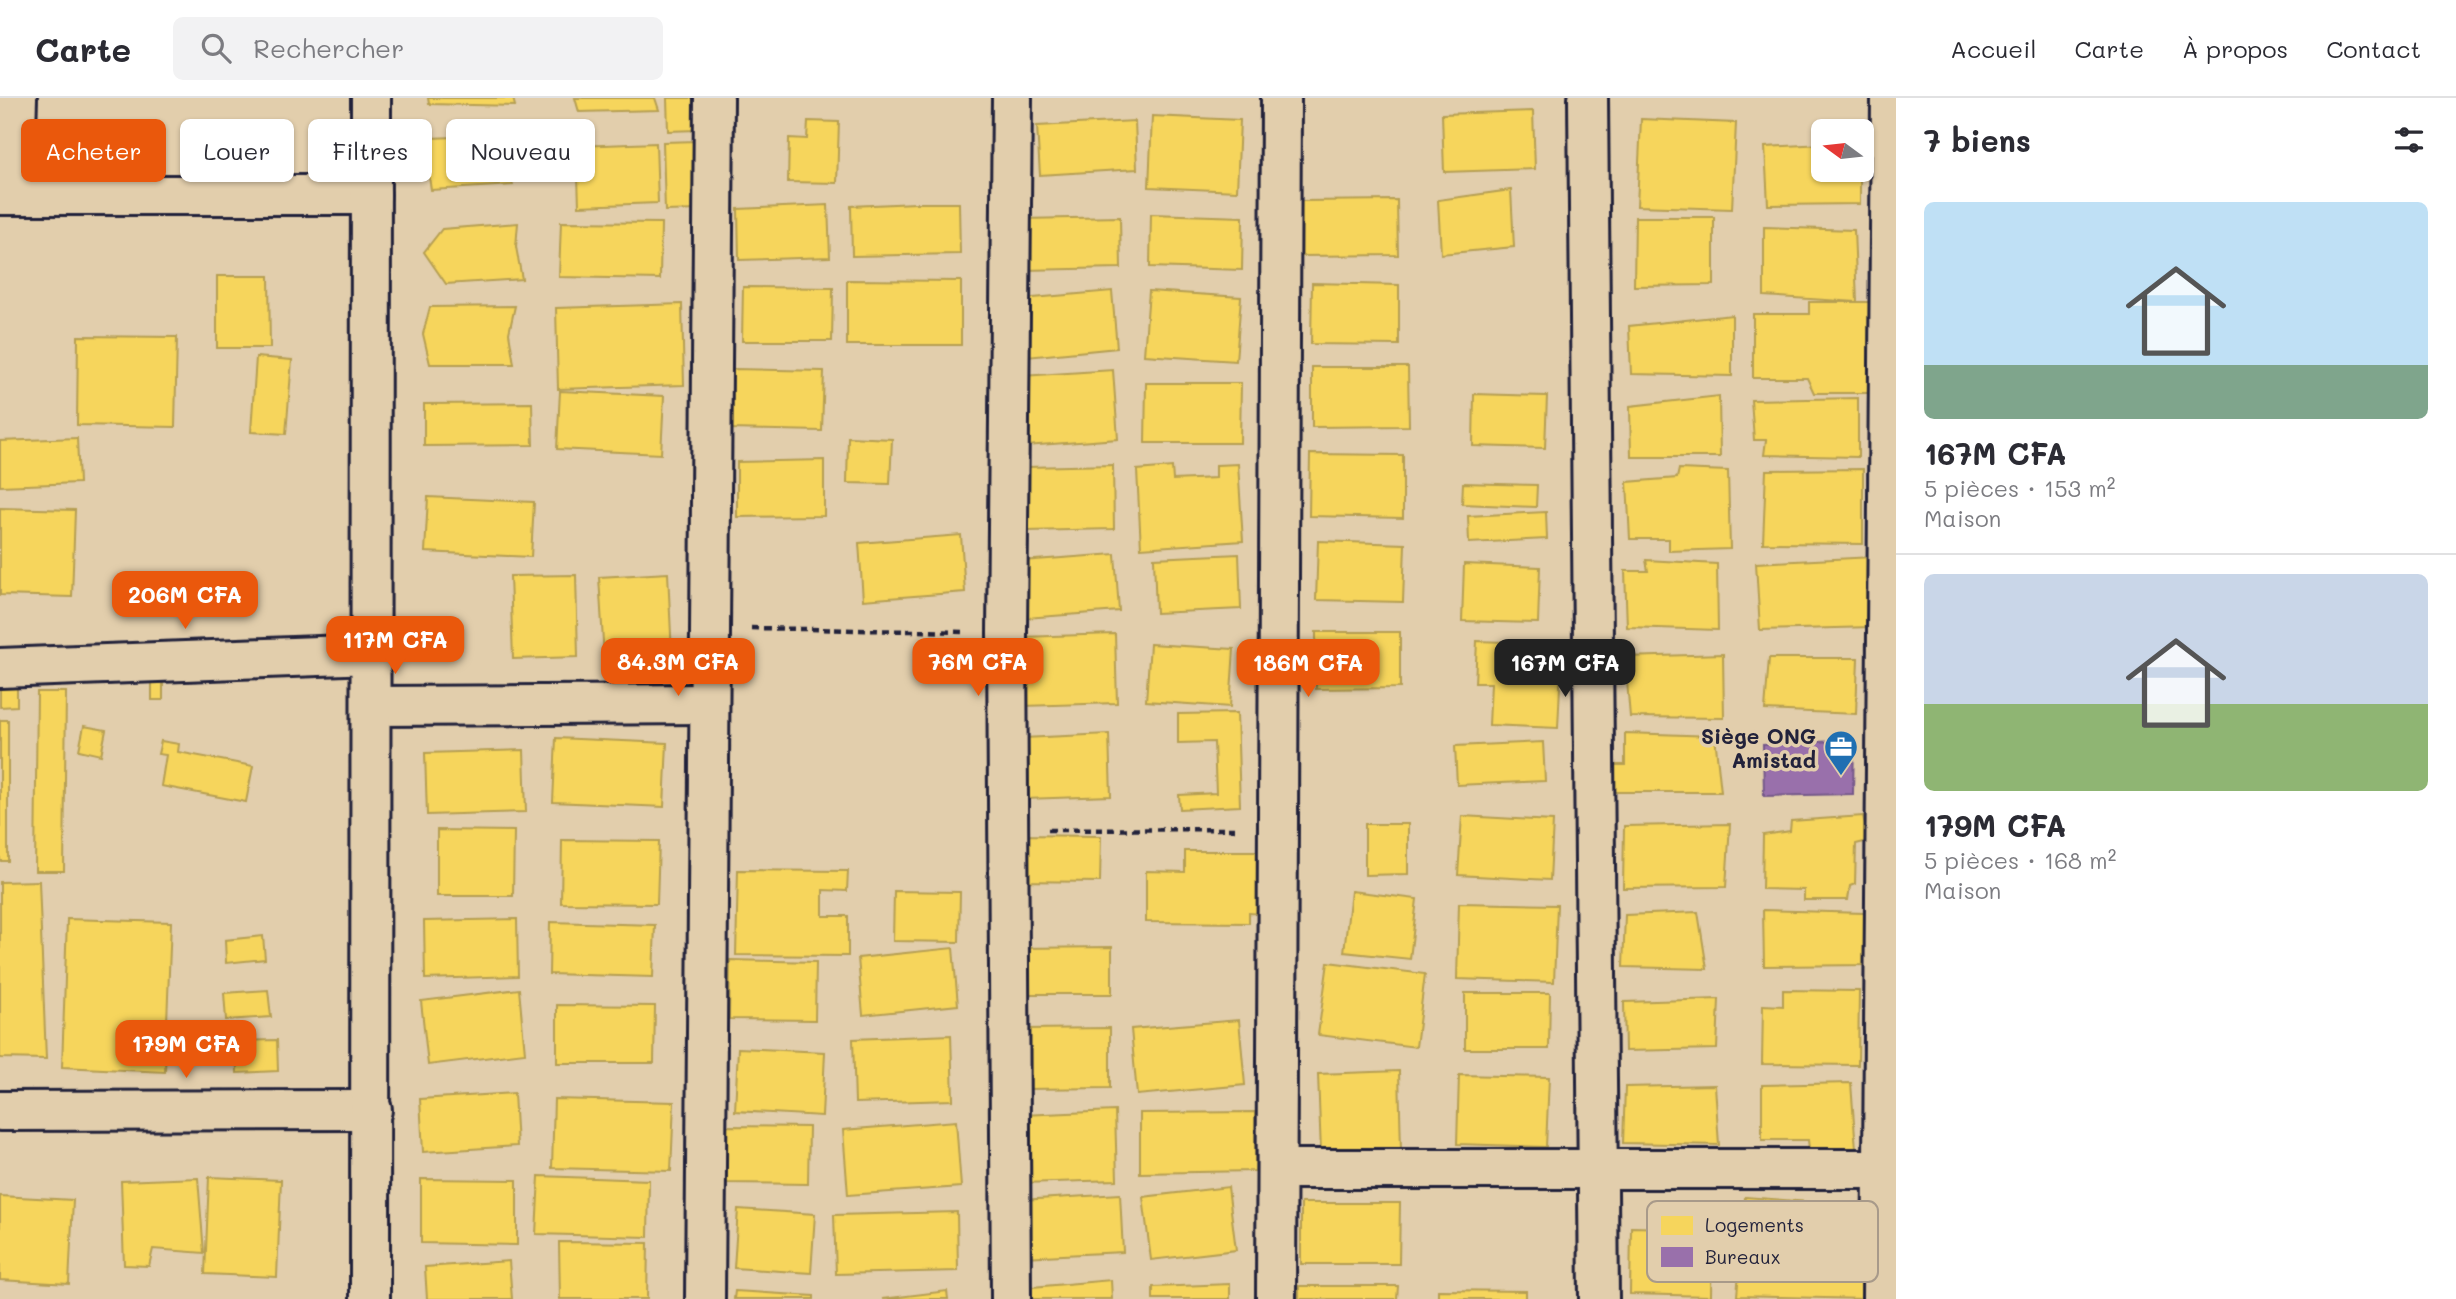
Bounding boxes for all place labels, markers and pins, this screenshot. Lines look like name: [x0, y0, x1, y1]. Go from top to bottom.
pin: 206M CFA: [113, 572, 257, 631]
pin: 117M CFA: [323, 616, 467, 676]
pin: 84.3M CFA: [598, 638, 758, 698]
pin: 76M CFA: [913, 638, 1043, 698]
pin: 186M CFA: [1236, 640, 1380, 699]
pin: 167M CFA: [1493, 640, 1637, 699]
place label: Siège ONG Amistad: [1701, 722, 1816, 773]
office icon: Siège ONG Amistad: [1822, 728, 1860, 777]
pin: 179M CFA: [114, 1020, 258, 1080]

